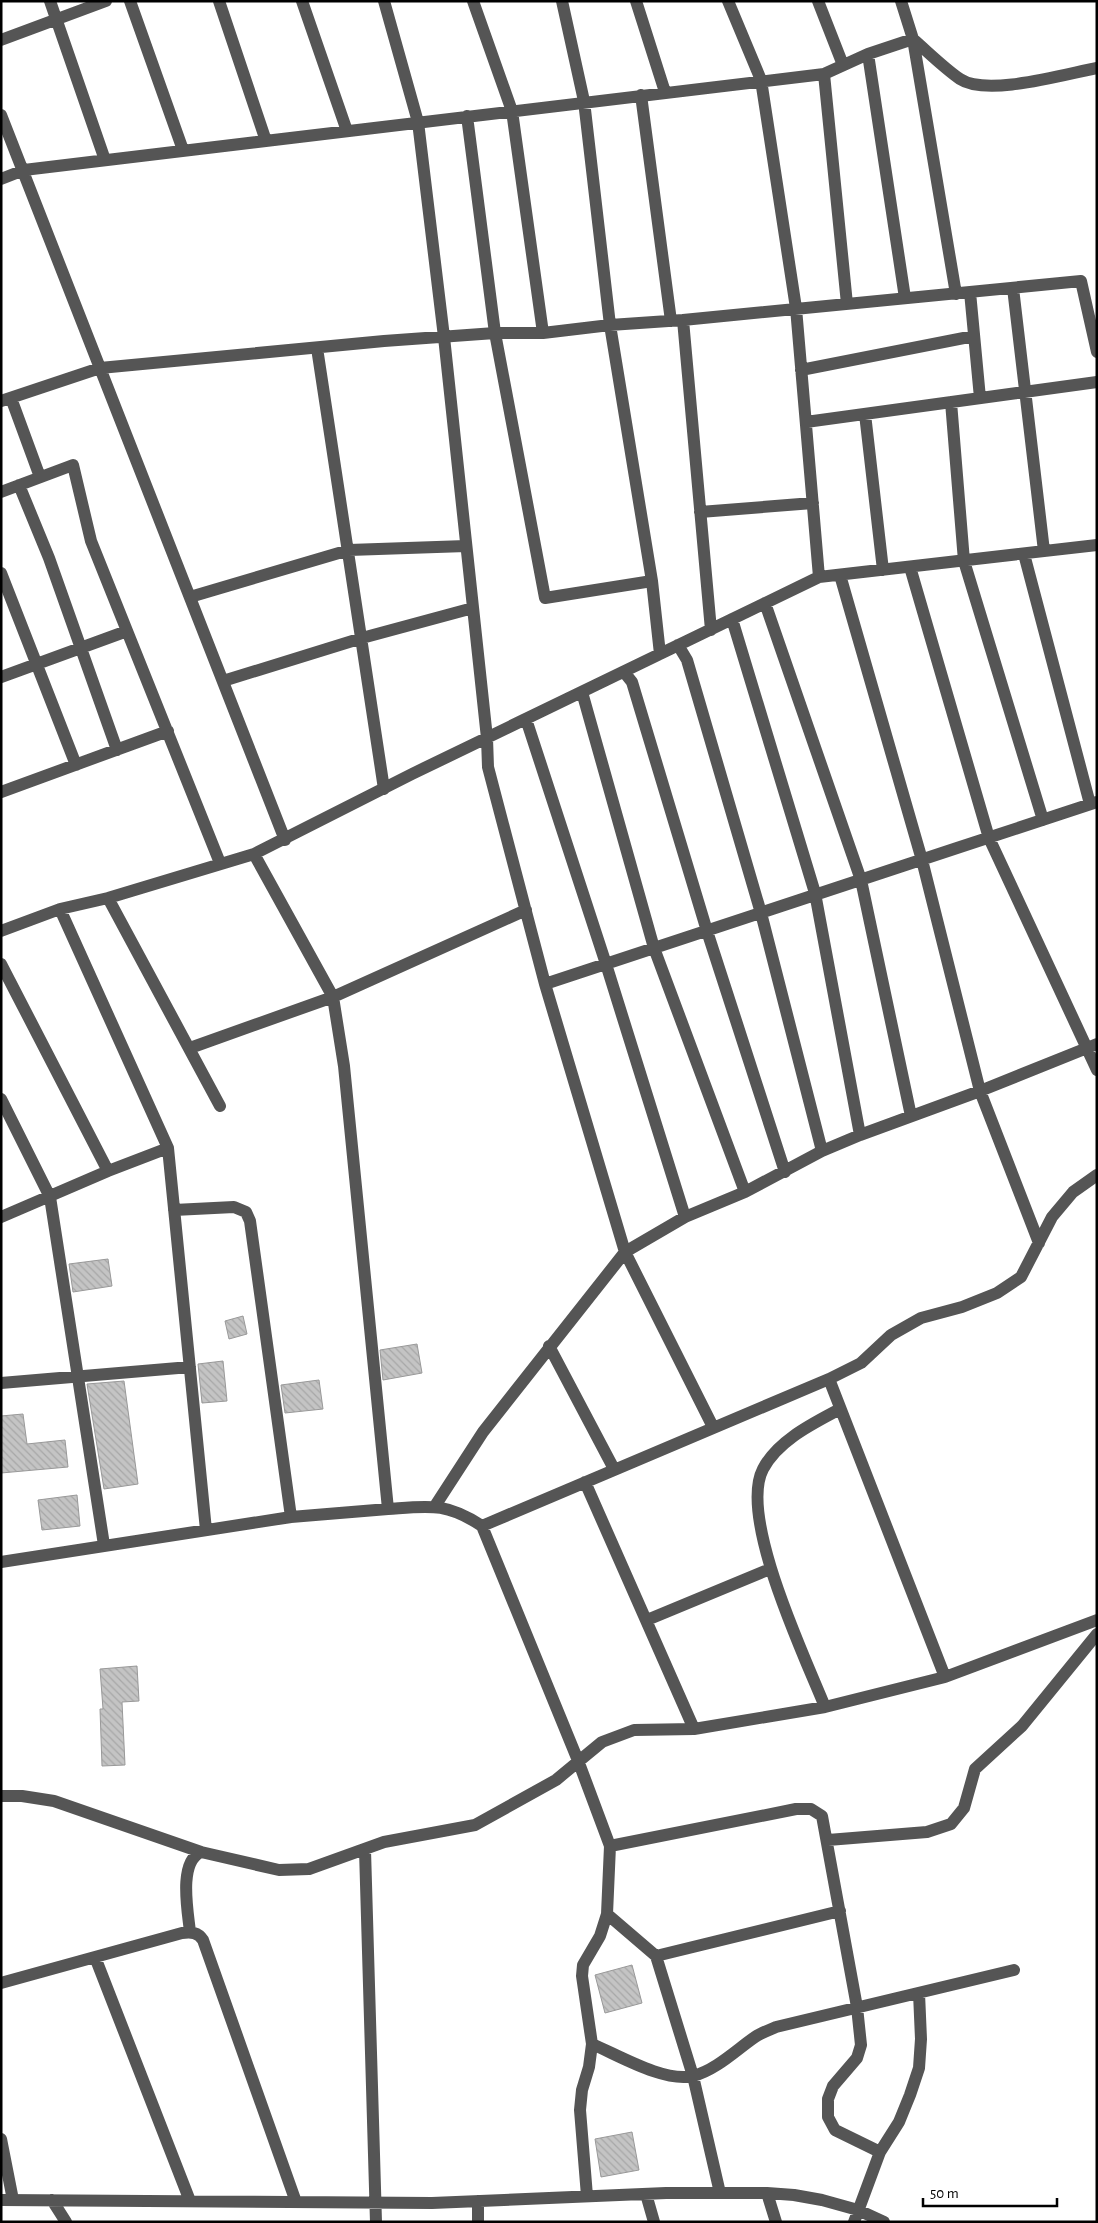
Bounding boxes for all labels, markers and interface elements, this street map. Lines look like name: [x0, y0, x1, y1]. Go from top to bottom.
scale bar: [923, 2176, 1057, 2208]
text: 50 m: [930, 2186, 959, 2201]

